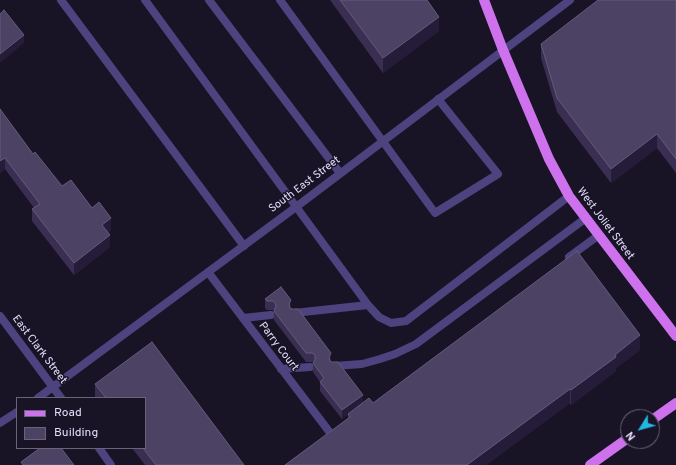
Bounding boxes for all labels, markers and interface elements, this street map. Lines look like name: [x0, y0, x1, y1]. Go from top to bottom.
street label: South East Street: [267, 154, 343, 216]
street label: West Joliet Street: [573, 185, 637, 263]
street label: East Clark Street: [9, 313, 69, 387]
street label: Parry Court: [255, 320, 301, 374]
legend: [16, 397, 146, 449]
text: Road: [54, 405, 82, 421]
north arrow: [620, 409, 660, 449]
text: Building: [54, 425, 98, 441]
text: N: [623, 428, 639, 443]

